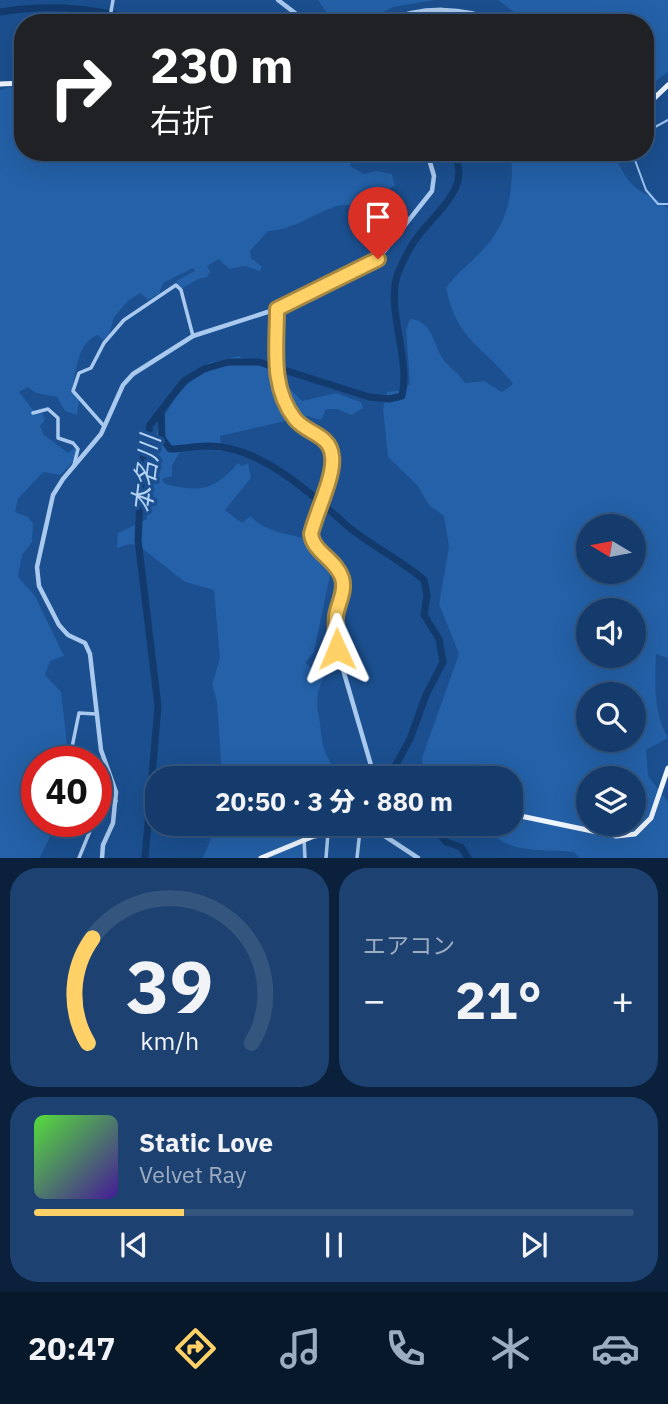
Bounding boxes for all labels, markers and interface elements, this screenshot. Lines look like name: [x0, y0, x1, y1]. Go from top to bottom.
text: 230 m: [150, 33, 294, 96]
icon: right: [35, 42, 126, 133]
text: 右折: [150, 99, 214, 141]
pin: [348, 187, 408, 259]
icon: arrive: [359, 198, 397, 236]
water label: 本名川: [123, 430, 167, 515]
north arrow: [576, 514, 646, 584]
map controls: [576, 514, 646, 836]
button: sound: [576, 598, 646, 668]
position arrow: [300, 612, 374, 686]
button: search: [576, 682, 646, 752]
speed limit sign: 40: [21, 746, 112, 837]
button: layers: [576, 766, 646, 836]
text: 20:50 · 3 分 · 880 m: [215, 784, 453, 818]
text: エアコン: [363, 930, 455, 960]
text: 39: [126, 939, 213, 1034]
text: 21°: [455, 966, 542, 1033]
text: −: [363, 975, 386, 1024]
text: +: [611, 975, 634, 1024]
text: km/h: [140, 1024, 199, 1057]
text: Static Love: [139, 1125, 273, 1159]
text: Velvet Ray: [139, 1159, 246, 1189]
icon: previous: [115, 1226, 153, 1264]
icon: pause: [315, 1226, 353, 1264]
icon: next: [515, 1226, 553, 1264]
icon: directions: [171, 1324, 220, 1373]
icon: music: [276, 1324, 325, 1373]
icon: phone: [381, 1324, 430, 1373]
icon: climate: [486, 1324, 535, 1373]
icon: car: [591, 1324, 640, 1373]
text: 20:47: [28, 1327, 115, 1369]

